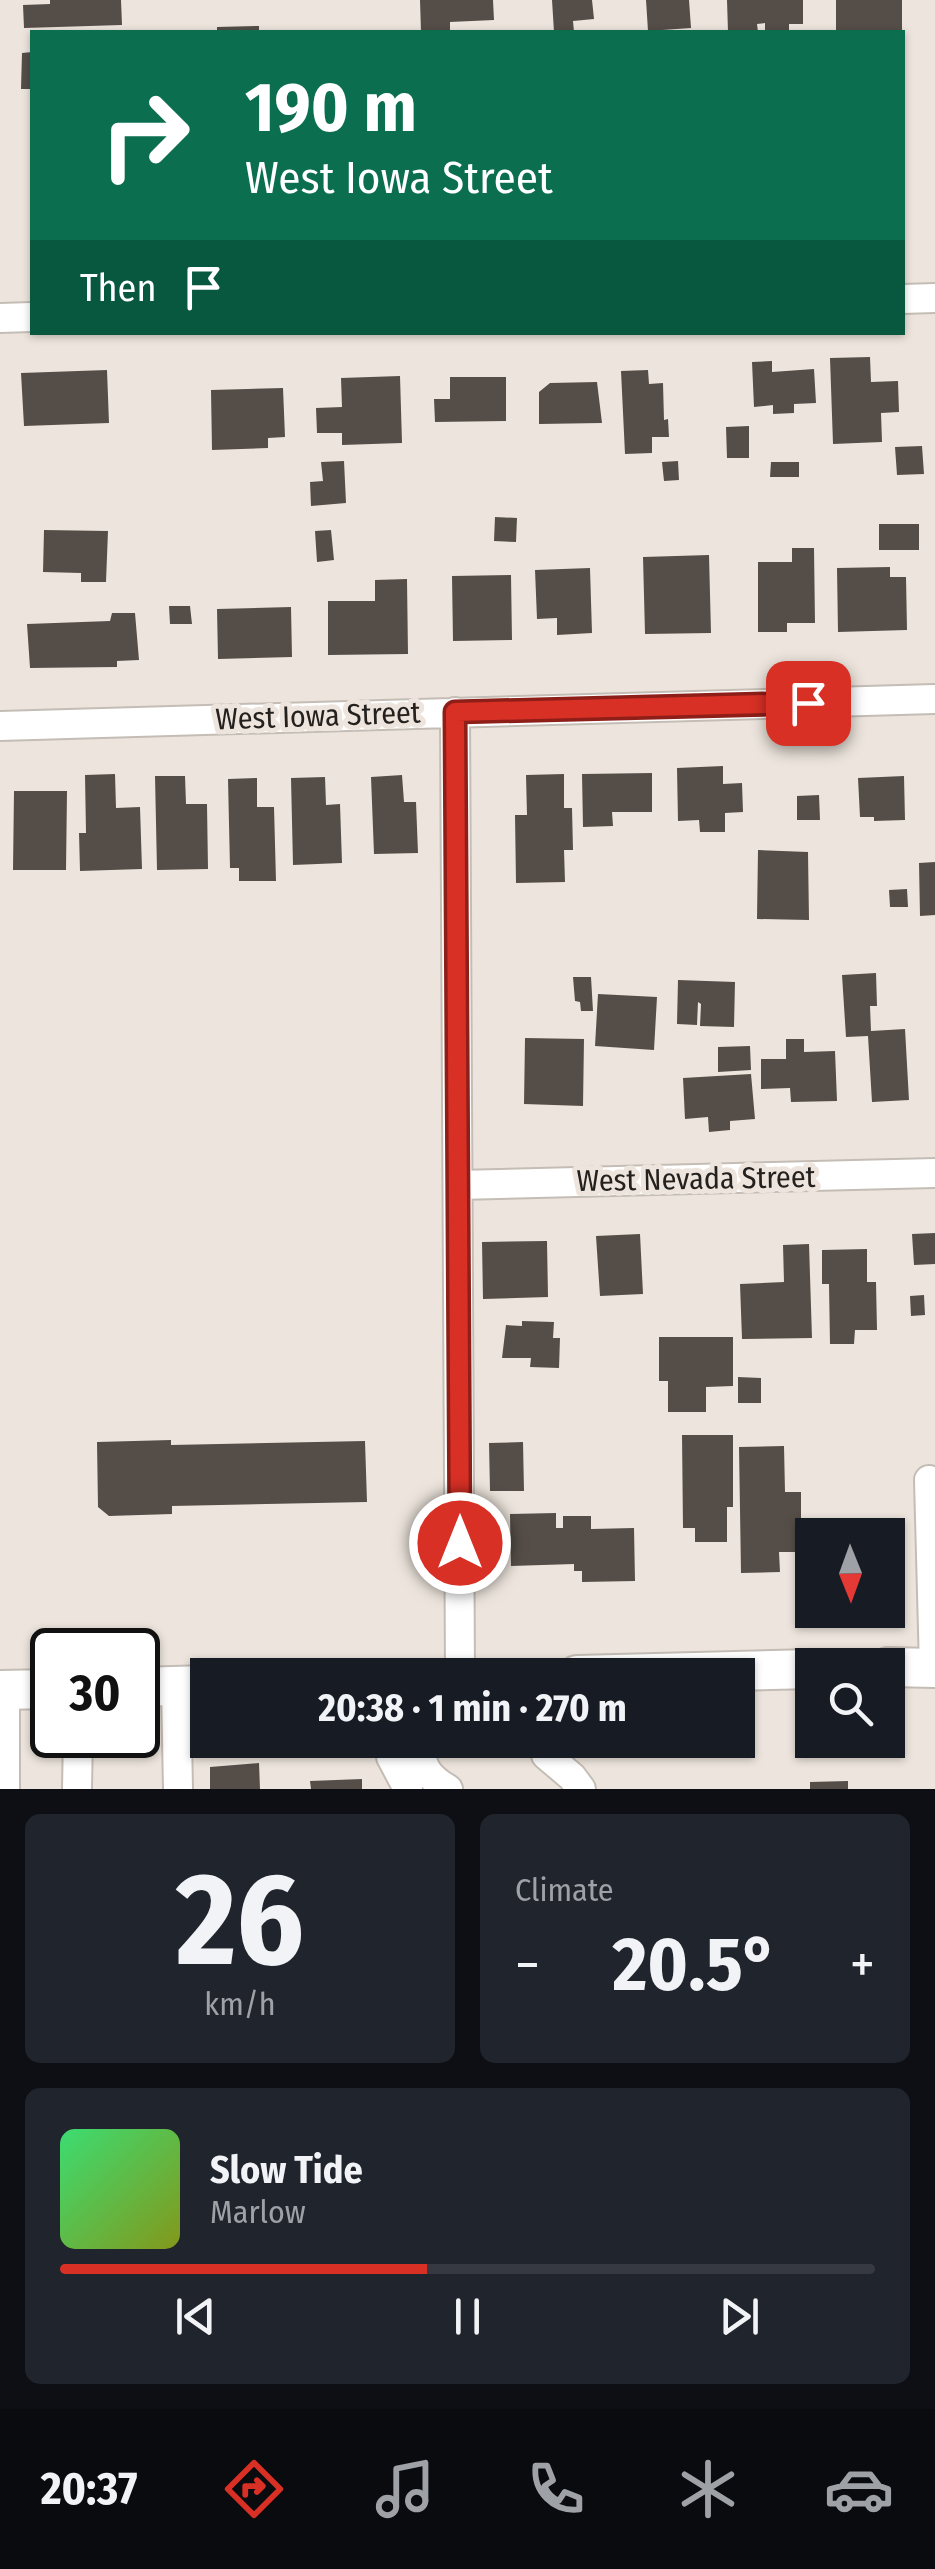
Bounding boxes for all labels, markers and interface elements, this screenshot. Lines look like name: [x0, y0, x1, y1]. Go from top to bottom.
text: 190 m: [245, 66, 417, 150]
icon: right: [80, 70, 210, 200]
text: West Iowa Street: [245, 151, 553, 205]
icon: arrive: [176, 260, 231, 315]
text: Then: [80, 265, 156, 311]
pin: [766, 661, 851, 746]
icon: arrive: [781, 676, 836, 731]
street label: West Iowa Street: [215, 694, 421, 738]
street label: West Nevada Street: [576, 1159, 816, 1199]
position arrow: [408, 1491, 512, 1595]
north arrow: [795, 1518, 905, 1628]
map controls: [795, 1518, 905, 1758]
speed limit sign: 30: [30, 1628, 160, 1758]
button: search: [795, 1648, 905, 1758]
text: 20:38 · 1 min · 270 m: [318, 1685, 627, 1731]
text: 26: [176, 1842, 304, 1998]
text: Climate: [515, 1871, 614, 1909]
text: 20.5°: [613, 1920, 777, 2010]
text: −: [515, 1932, 540, 1998]
text: +: [850, 1932, 875, 1998]
text: km/h: [204, 1985, 276, 2023]
text: Slow Tide: [210, 2147, 363, 2193]
text: Marlow: [210, 2193, 306, 2231]
icon: previous: [168, 2289, 223, 2344]
icon: pause: [440, 2289, 495, 2344]
icon: next: [712, 2289, 767, 2344]
icon: directions: [219, 2454, 289, 2524]
icon: music: [370, 2454, 440, 2524]
icon: phone: [521, 2454, 591, 2524]
icon: climate: [673, 2454, 743, 2524]
icon: car: [824, 2454, 894, 2524]
text: 20:37: [41, 2462, 137, 2516]

